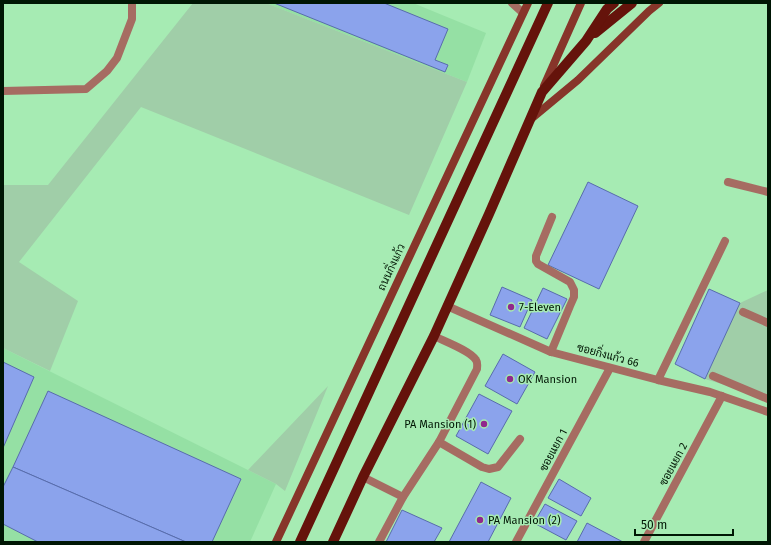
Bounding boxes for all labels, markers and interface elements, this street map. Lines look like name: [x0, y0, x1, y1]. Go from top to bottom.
street label: ถนนกิ่งแก้ว: [371, 240, 408, 293]
place label: 7-Eleven: [519, 301, 561, 314]
marker: 7-Eleven: [506, 302, 516, 312]
street label: ซอยกิ่งแก้ว 66: [575, 337, 642, 370]
place label: OK Mansion: [518, 373, 577, 386]
marker: OK Mansion: [505, 374, 515, 384]
place label: PA Mansion (1): [404, 418, 476, 431]
marker: PA Mansion (1): [479, 419, 489, 429]
street label: ซอยแยก 1: [537, 427, 570, 474]
street label: ซอยแยก 2: [657, 440, 690, 488]
scale bar: [635, 511, 733, 537]
place label: PA Mansion (2): [488, 514, 561, 527]
marker: PA Mansion (2): [475, 515, 485, 525]
text: 50 m: [641, 518, 667, 532]

